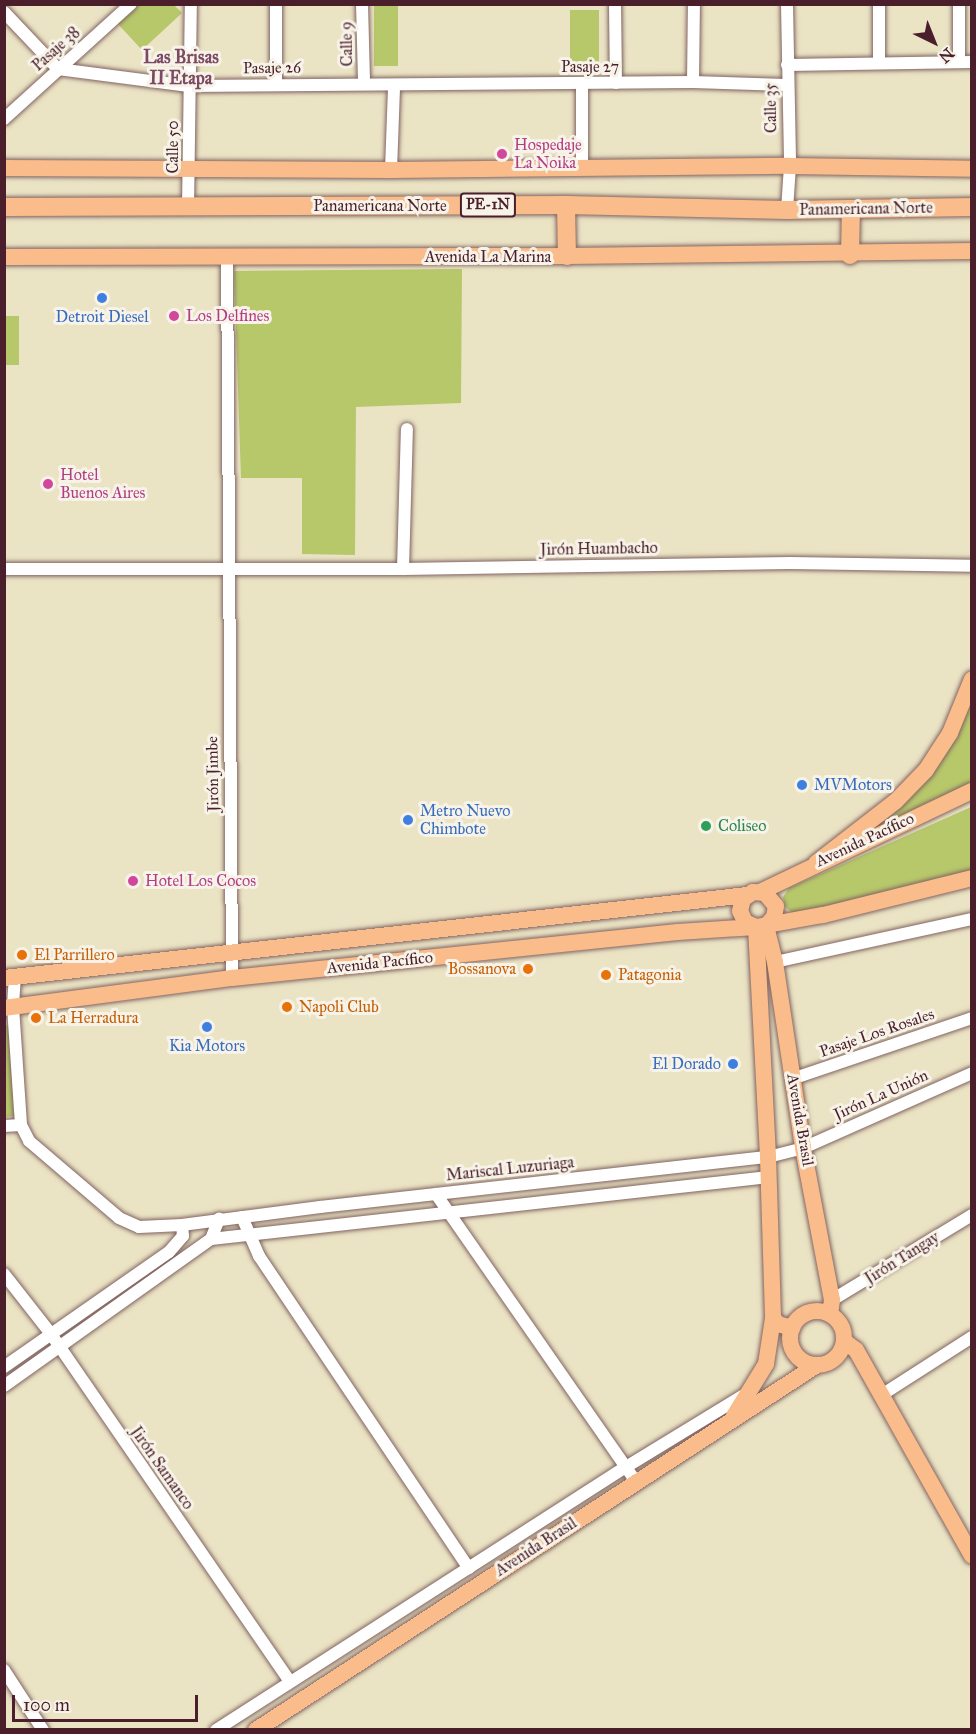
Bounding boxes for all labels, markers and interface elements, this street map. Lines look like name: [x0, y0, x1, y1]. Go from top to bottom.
north arrow: [904, 12, 964, 72]
street label: Calle 9: [337, 21, 357, 67]
street label: Pasaje 38: [28, 23, 84, 75]
text: N: [935, 44, 958, 67]
district label: Las Brisas II Etapa: [143, 47, 219, 90]
street label: Pasaje 27: [561, 57, 619, 77]
street label: Pasaje 26: [243, 58, 301, 78]
street label: Calle 35: [761, 83, 781, 133]
street label: Calle 50: [163, 120, 183, 174]
place label: Hospedaje La Noika: [514, 135, 582, 173]
marker: Hospedaje La Noika: [495, 147, 509, 161]
road number: PE-1N: [460, 193, 516, 217]
street label: Panamericana Norte: [313, 196, 447, 216]
street label: Panamericana Norte: [799, 198, 933, 220]
street label: Avenida La Marina: [425, 247, 551, 267]
marker: Detroit Diesel: [95, 291, 109, 305]
place label: Los Delfines: [186, 306, 269, 326]
place label: Detroit Diesel: [56, 307, 148, 327]
marker: Los Delfines: [167, 309, 181, 323]
place label: Hotel Buenos Aires: [60, 465, 145, 503]
marker: Hotel Buenos Aires: [41, 477, 55, 491]
street label: Jirón Huambacho: [540, 538, 658, 560]
street label: Jirón Jimbe: [203, 736, 223, 812]
place label: MVMotors: [814, 775, 892, 795]
marker: MVMotors: [795, 778, 809, 792]
place label: Metro Nuevo Chimbote: [420, 801, 510, 839]
street label: Avenida Pacífico: [813, 809, 917, 871]
marker: Metro Nuevo Chimbote: [401, 813, 415, 827]
place label: Coliseo: [718, 816, 766, 836]
marker: Coliseo: [699, 819, 713, 833]
place label: Hotel Los Cocos: [145, 871, 256, 891]
marker: Hotel Los Cocos: [126, 874, 140, 888]
place label: El Parrillero: [34, 945, 115, 965]
marker: El Parrillero: [15, 948, 29, 962]
street label: Avenida Pacífico: [326, 948, 434, 978]
place label: Bossanova: [448, 959, 516, 979]
marker: Bossanova: [521, 962, 535, 976]
place label: Patagonia: [618, 965, 682, 985]
marker: Patagonia: [599, 968, 613, 982]
place label: Napoli Club: [299, 997, 379, 1017]
marker: Napoli Club: [280, 1000, 294, 1014]
street label: Pasaje Los Rosales: [817, 1004, 937, 1062]
place label: La Herradura: [48, 1008, 138, 1028]
marker: La Herradura: [29, 1011, 43, 1025]
marker: Kia Motors: [200, 1020, 214, 1034]
place label: Kia Motors: [169, 1036, 245, 1056]
place label: El Dorado: [652, 1054, 721, 1074]
marker: El Dorado: [726, 1057, 740, 1071]
street label: Jirón La Unión: [831, 1066, 931, 1124]
street label: Avenida Brasil: [782, 1072, 818, 1168]
street label: Mariscal Luzuriaga: [445, 1153, 575, 1185]
street label: Jirón Tangay: [861, 1228, 943, 1288]
street label: Jirón Samanco: [126, 1423, 198, 1513]
street label: Avenida Brasil: [492, 1514, 580, 1580]
scale bar: [15, 1683, 201, 1721]
text: 100 m: [23, 1694, 70, 1716]

